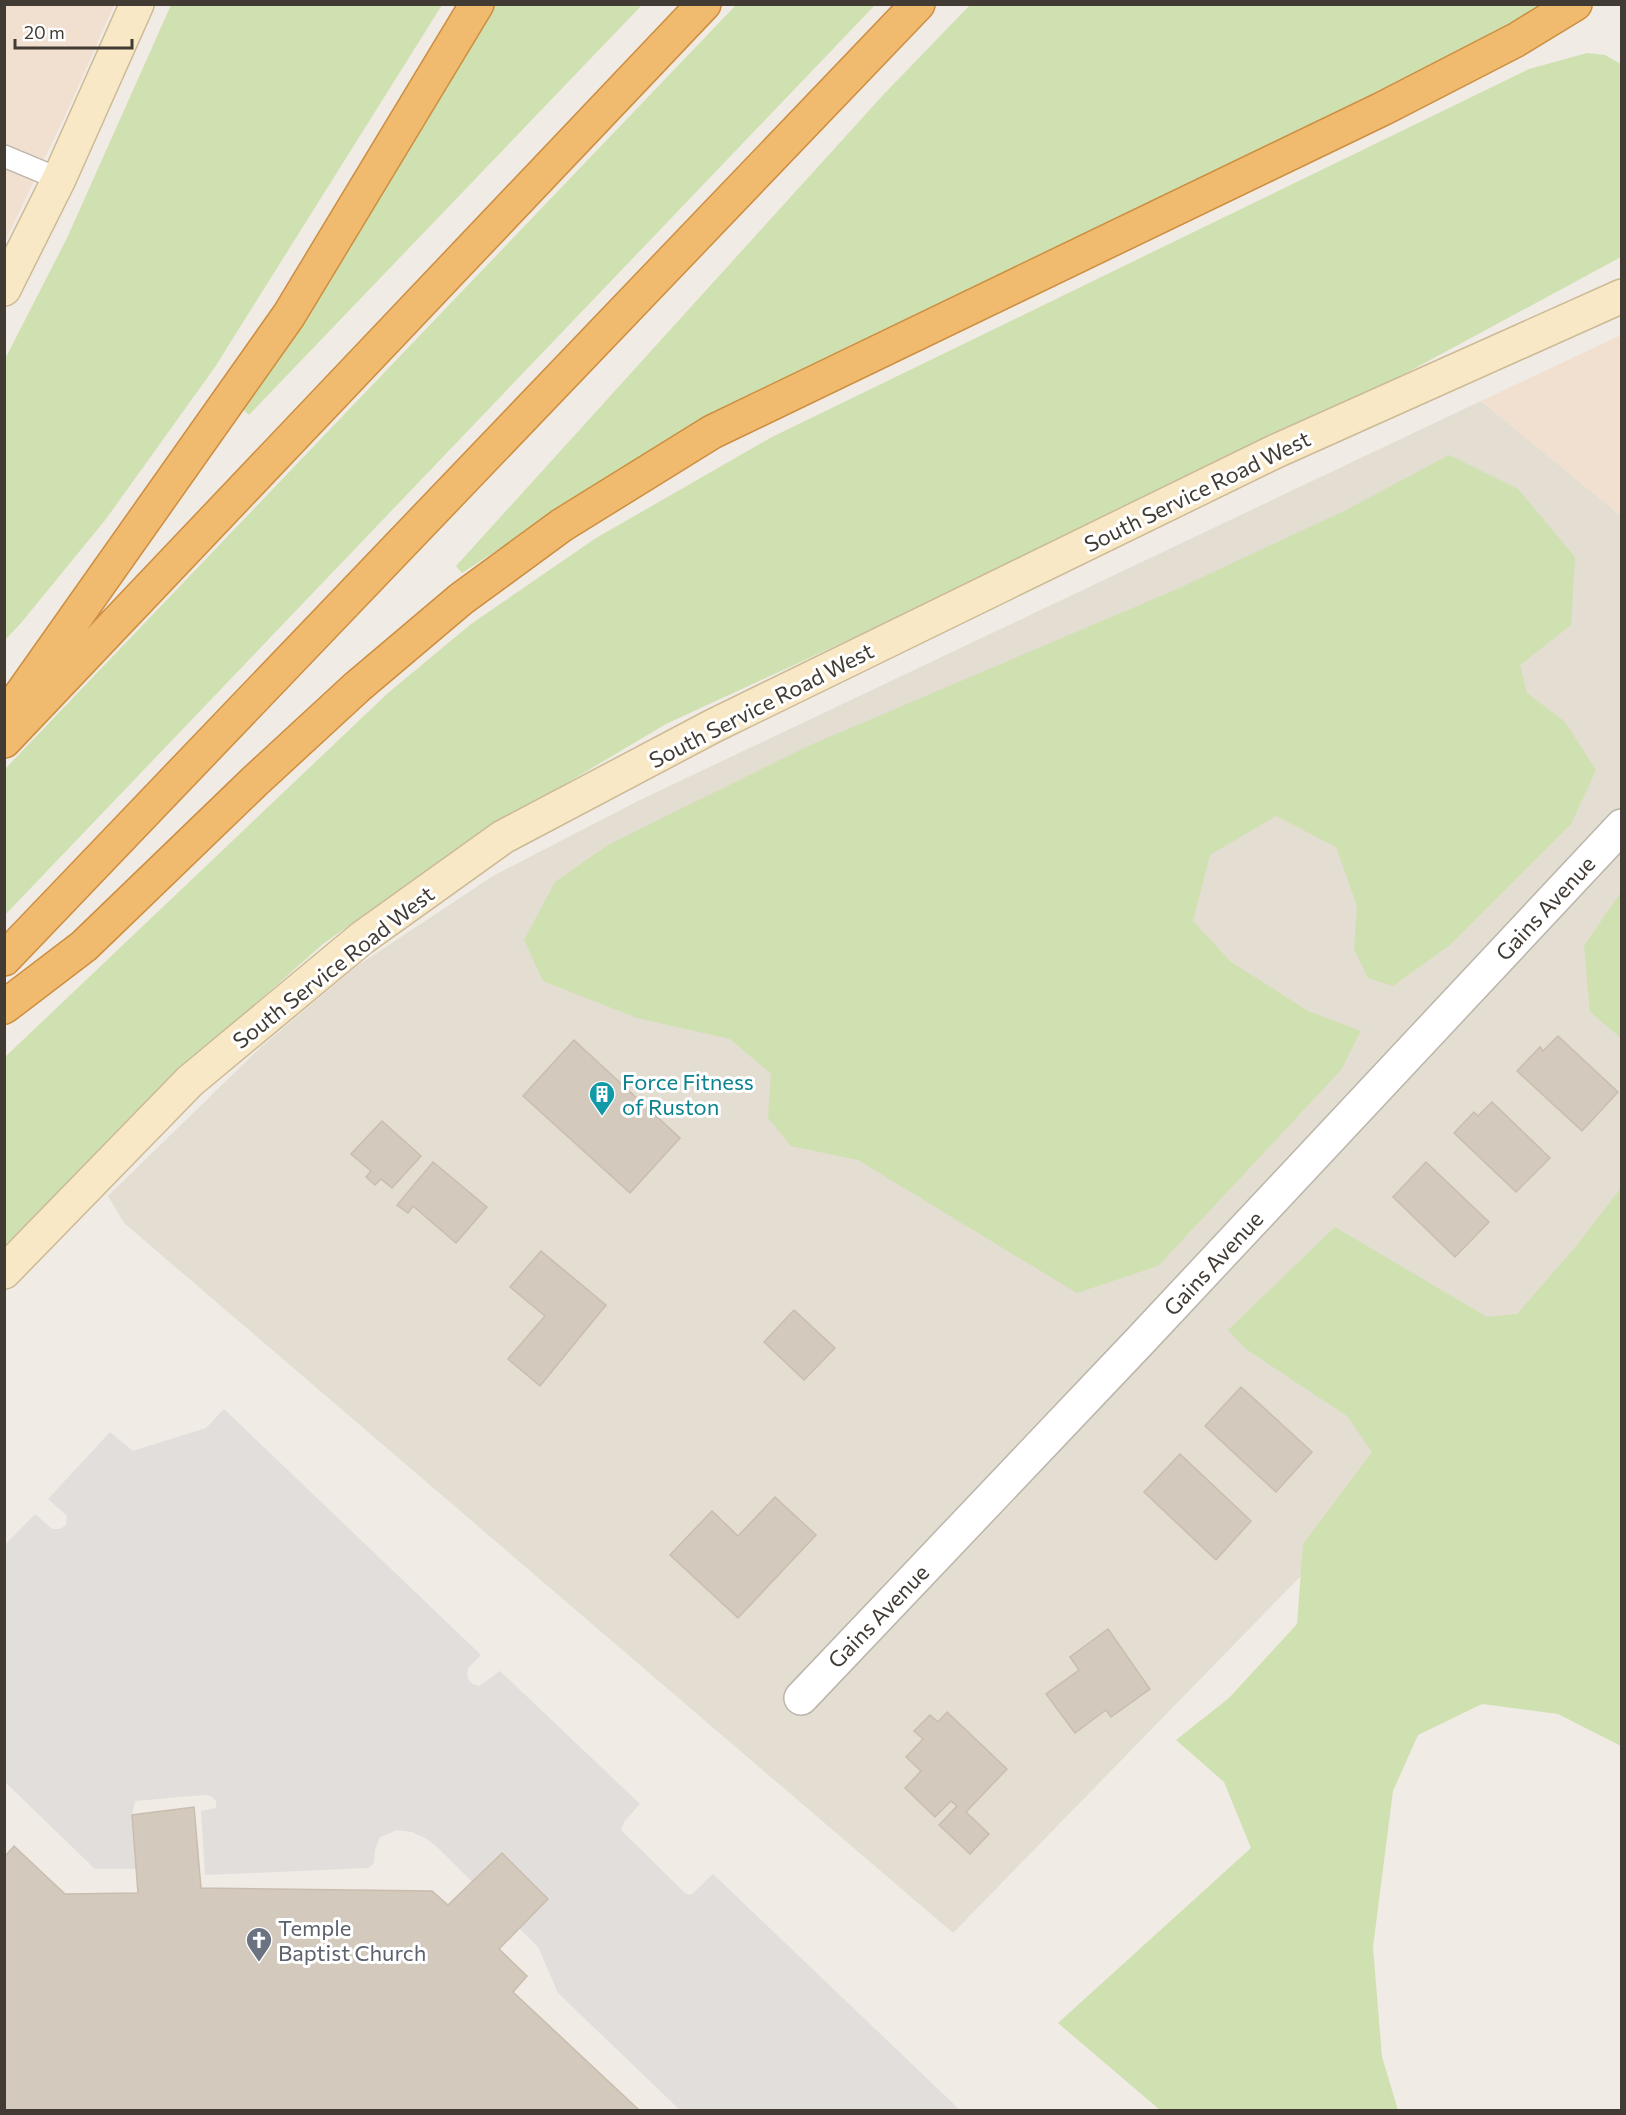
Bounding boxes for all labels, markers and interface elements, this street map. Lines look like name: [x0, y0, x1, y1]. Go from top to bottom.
scale bar: [15, 12, 132, 50]
text: 20 m: [24, 21, 65, 43]
street label: South Service Road West: [1080, 424, 1314, 558]
street label: South Service Road West: [644, 637, 878, 773]
street label: Gains Avenue: [1490, 850, 1600, 966]
street label: South Service Road West: [227, 880, 439, 1054]
place label: Force Fitness of Ruston: [622, 1068, 754, 1120]
building icon: Force Fitness of Ruston: [587, 1079, 617, 1117]
street label: Gains Avenue: [1158, 1205, 1268, 1321]
street label: Gains Avenue: [822, 1559, 934, 1673]
place label: Temple Baptist Church: [278, 1914, 426, 1966]
church icon: Temple Baptist Church: [244, 1925, 274, 1963]

